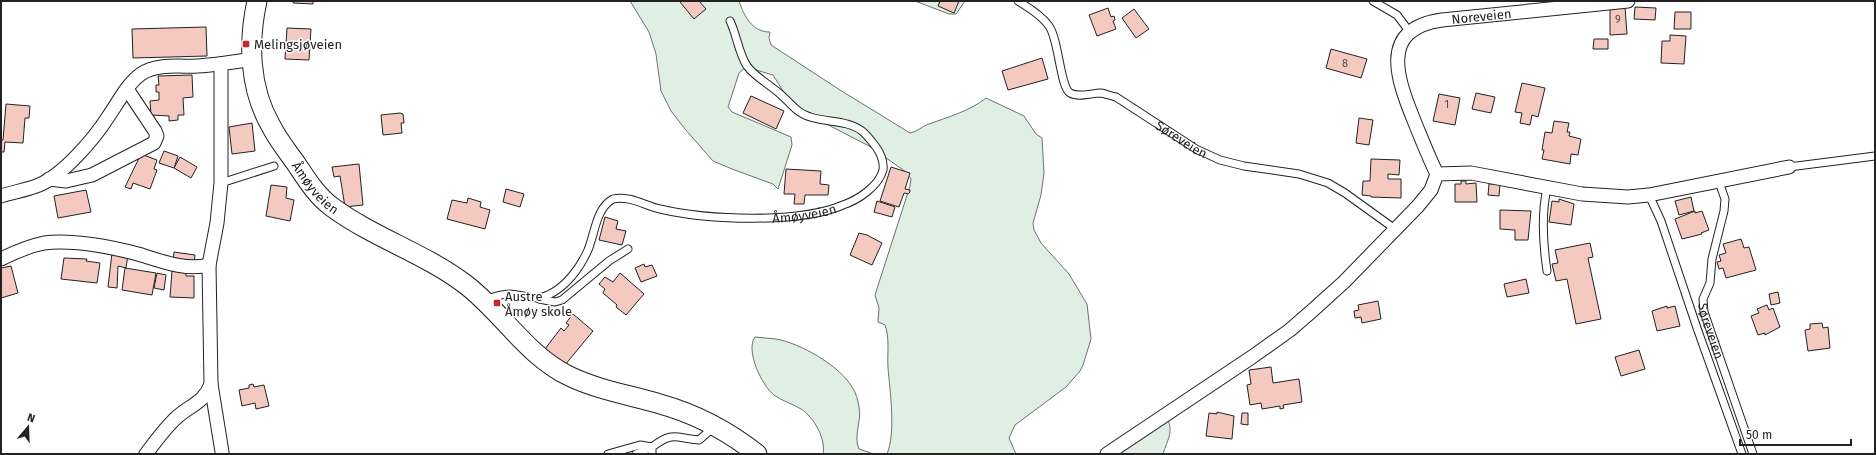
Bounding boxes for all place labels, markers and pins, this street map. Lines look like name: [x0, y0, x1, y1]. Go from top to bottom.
place label: Melingsjøveien: [254, 37, 342, 52]
marker: Melingsjøveien: [241, 39, 251, 49]
place label: Austre Åmøy skole: [505, 289, 572, 319]
marker: Austre Åmøy skole: [492, 298, 502, 308]

